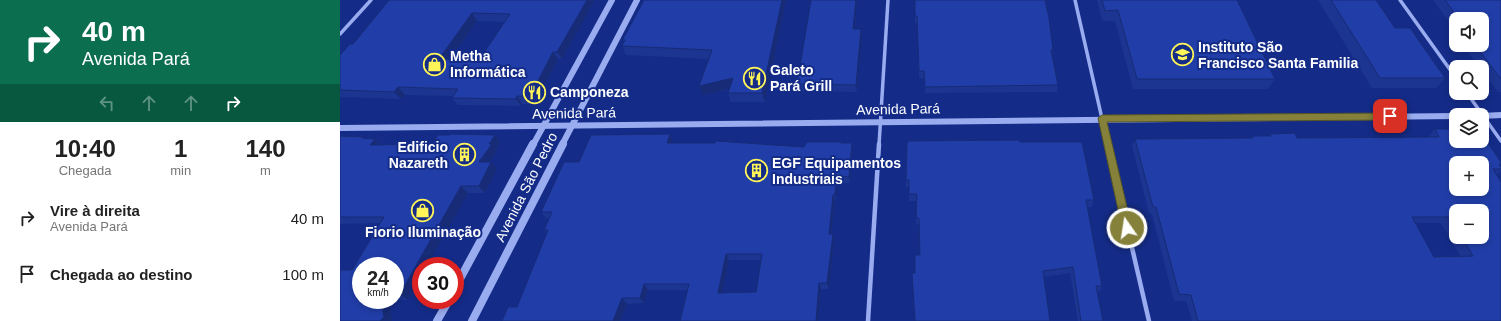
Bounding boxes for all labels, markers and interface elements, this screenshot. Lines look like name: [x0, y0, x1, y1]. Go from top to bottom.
map controls: [1449, 12, 1489, 244]
button: sound: [1449, 12, 1489, 52]
icon: right: [16, 16, 68, 68]
text: 40 m: [82, 16, 146, 47]
place label: Instituto São Francisco Santa Familia: [1198, 39, 1358, 71]
school or university icon: Instituto São Francisco Santa Familia: [1170, 42, 1196, 68]
place label: Metha Informática: [450, 48, 526, 80]
text: Avenida Pará: [82, 49, 190, 69]
shop icon: Metha Informática: [422, 51, 448, 77]
button: search: [1449, 60, 1489, 100]
place label: Galeto Pará Grill: [770, 62, 832, 94]
restaurant icon: Galeto Pará Grill: [741, 65, 767, 91]
restaurant icon: Camponeza: [521, 79, 547, 105]
place label: Camponeza: [550, 84, 629, 100]
icon: left: [96, 92, 118, 114]
icon: ahead: [138, 92, 160, 114]
icon: ahead: [180, 92, 202, 114]
icon: right: [222, 92, 244, 114]
pin: [1373, 99, 1407, 133]
street label: Avenida Pará: [856, 100, 940, 118]
street label: Avenida Pará: [532, 104, 616, 122]
icon: arrive: [1379, 105, 1401, 127]
button: layers: [1449, 108, 1489, 148]
street label: Avenida São Pedro: [492, 130, 561, 244]
text: 10:40: [54, 135, 116, 162]
text: 1: [174, 135, 187, 162]
text: 140: [246, 135, 286, 162]
place label: Edificio Nazareth: [389, 139, 448, 171]
building icon: Edificio Nazareth: [451, 142, 477, 168]
place label: EGF Equipamentos Industriais: [772, 155, 901, 187]
button: +: [1449, 156, 1489, 196]
building icon: EGF Equipamentos Industriais: [743, 158, 769, 184]
text: Chegada: [59, 163, 111, 178]
text: min: [170, 163, 191, 178]
text: m: [260, 163, 271, 178]
shop icon: Fiorio Iluminação: [410, 197, 436, 223]
text: Vire à direita: [50, 202, 140, 219]
button: −: [1449, 204, 1489, 244]
icon: right: [16, 207, 38, 229]
position arrow: [1106, 207, 1148, 249]
text: 40 m: [291, 210, 324, 227]
text: Avenida Pará: [50, 219, 128, 234]
place label: Fiorio Iluminação: [365, 224, 481, 240]
speed limit sign: 30: [412, 257, 464, 309]
icon: arrive: [16, 263, 38, 285]
text: Chegada ao destino: [50, 266, 193, 283]
text: 100 m: [282, 266, 324, 283]
text: 24: [367, 267, 389, 289]
text: km/h: [367, 287, 389, 298]

